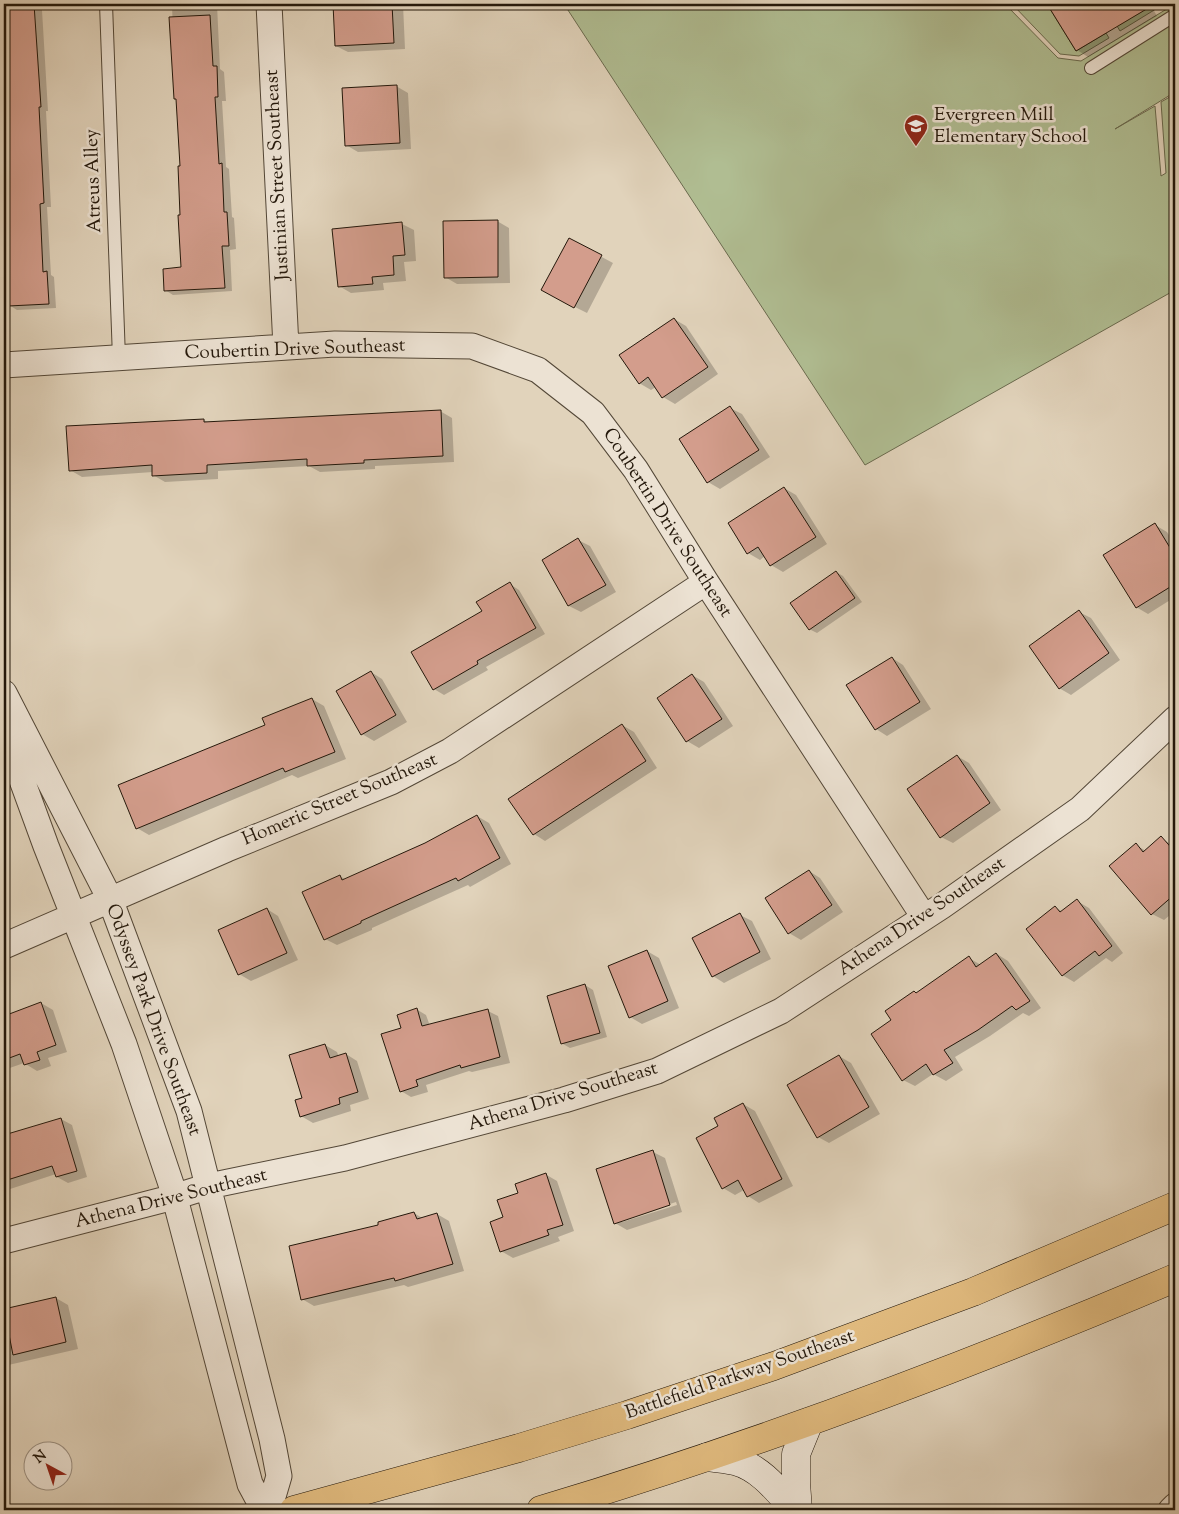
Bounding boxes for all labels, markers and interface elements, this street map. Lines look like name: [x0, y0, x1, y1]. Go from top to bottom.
street label: Justinian Street Southeast: [259, 68, 297, 282]
place label: Evergreen Mill Elementary School: [934, 102, 1087, 151]
school or university icon: Evergreen Mill Elementary School: [903, 113, 929, 147]
street label: Atreus Alley: [79, 128, 109, 233]
street label: Coubertin Drive Southeast: [184, 333, 406, 367]
street label: Coubertin Drive Southeast: [596, 423, 739, 623]
street label: Homeric Street Southeast: [238, 746, 442, 853]
street label: Athena Drive Southeast: [833, 850, 1012, 983]
street label: Odyssey Park Drive Southeast: [98, 900, 208, 1140]
street label: Athena Drive Southeast: [465, 1055, 662, 1139]
street label: Athena Drive Southeast: [72, 1162, 270, 1236]
street label: Battlefield Parkway Southeast: [622, 1323, 858, 1427]
north arrow: [22, 1442, 72, 1492]
text: N: [30, 1446, 52, 1469]

